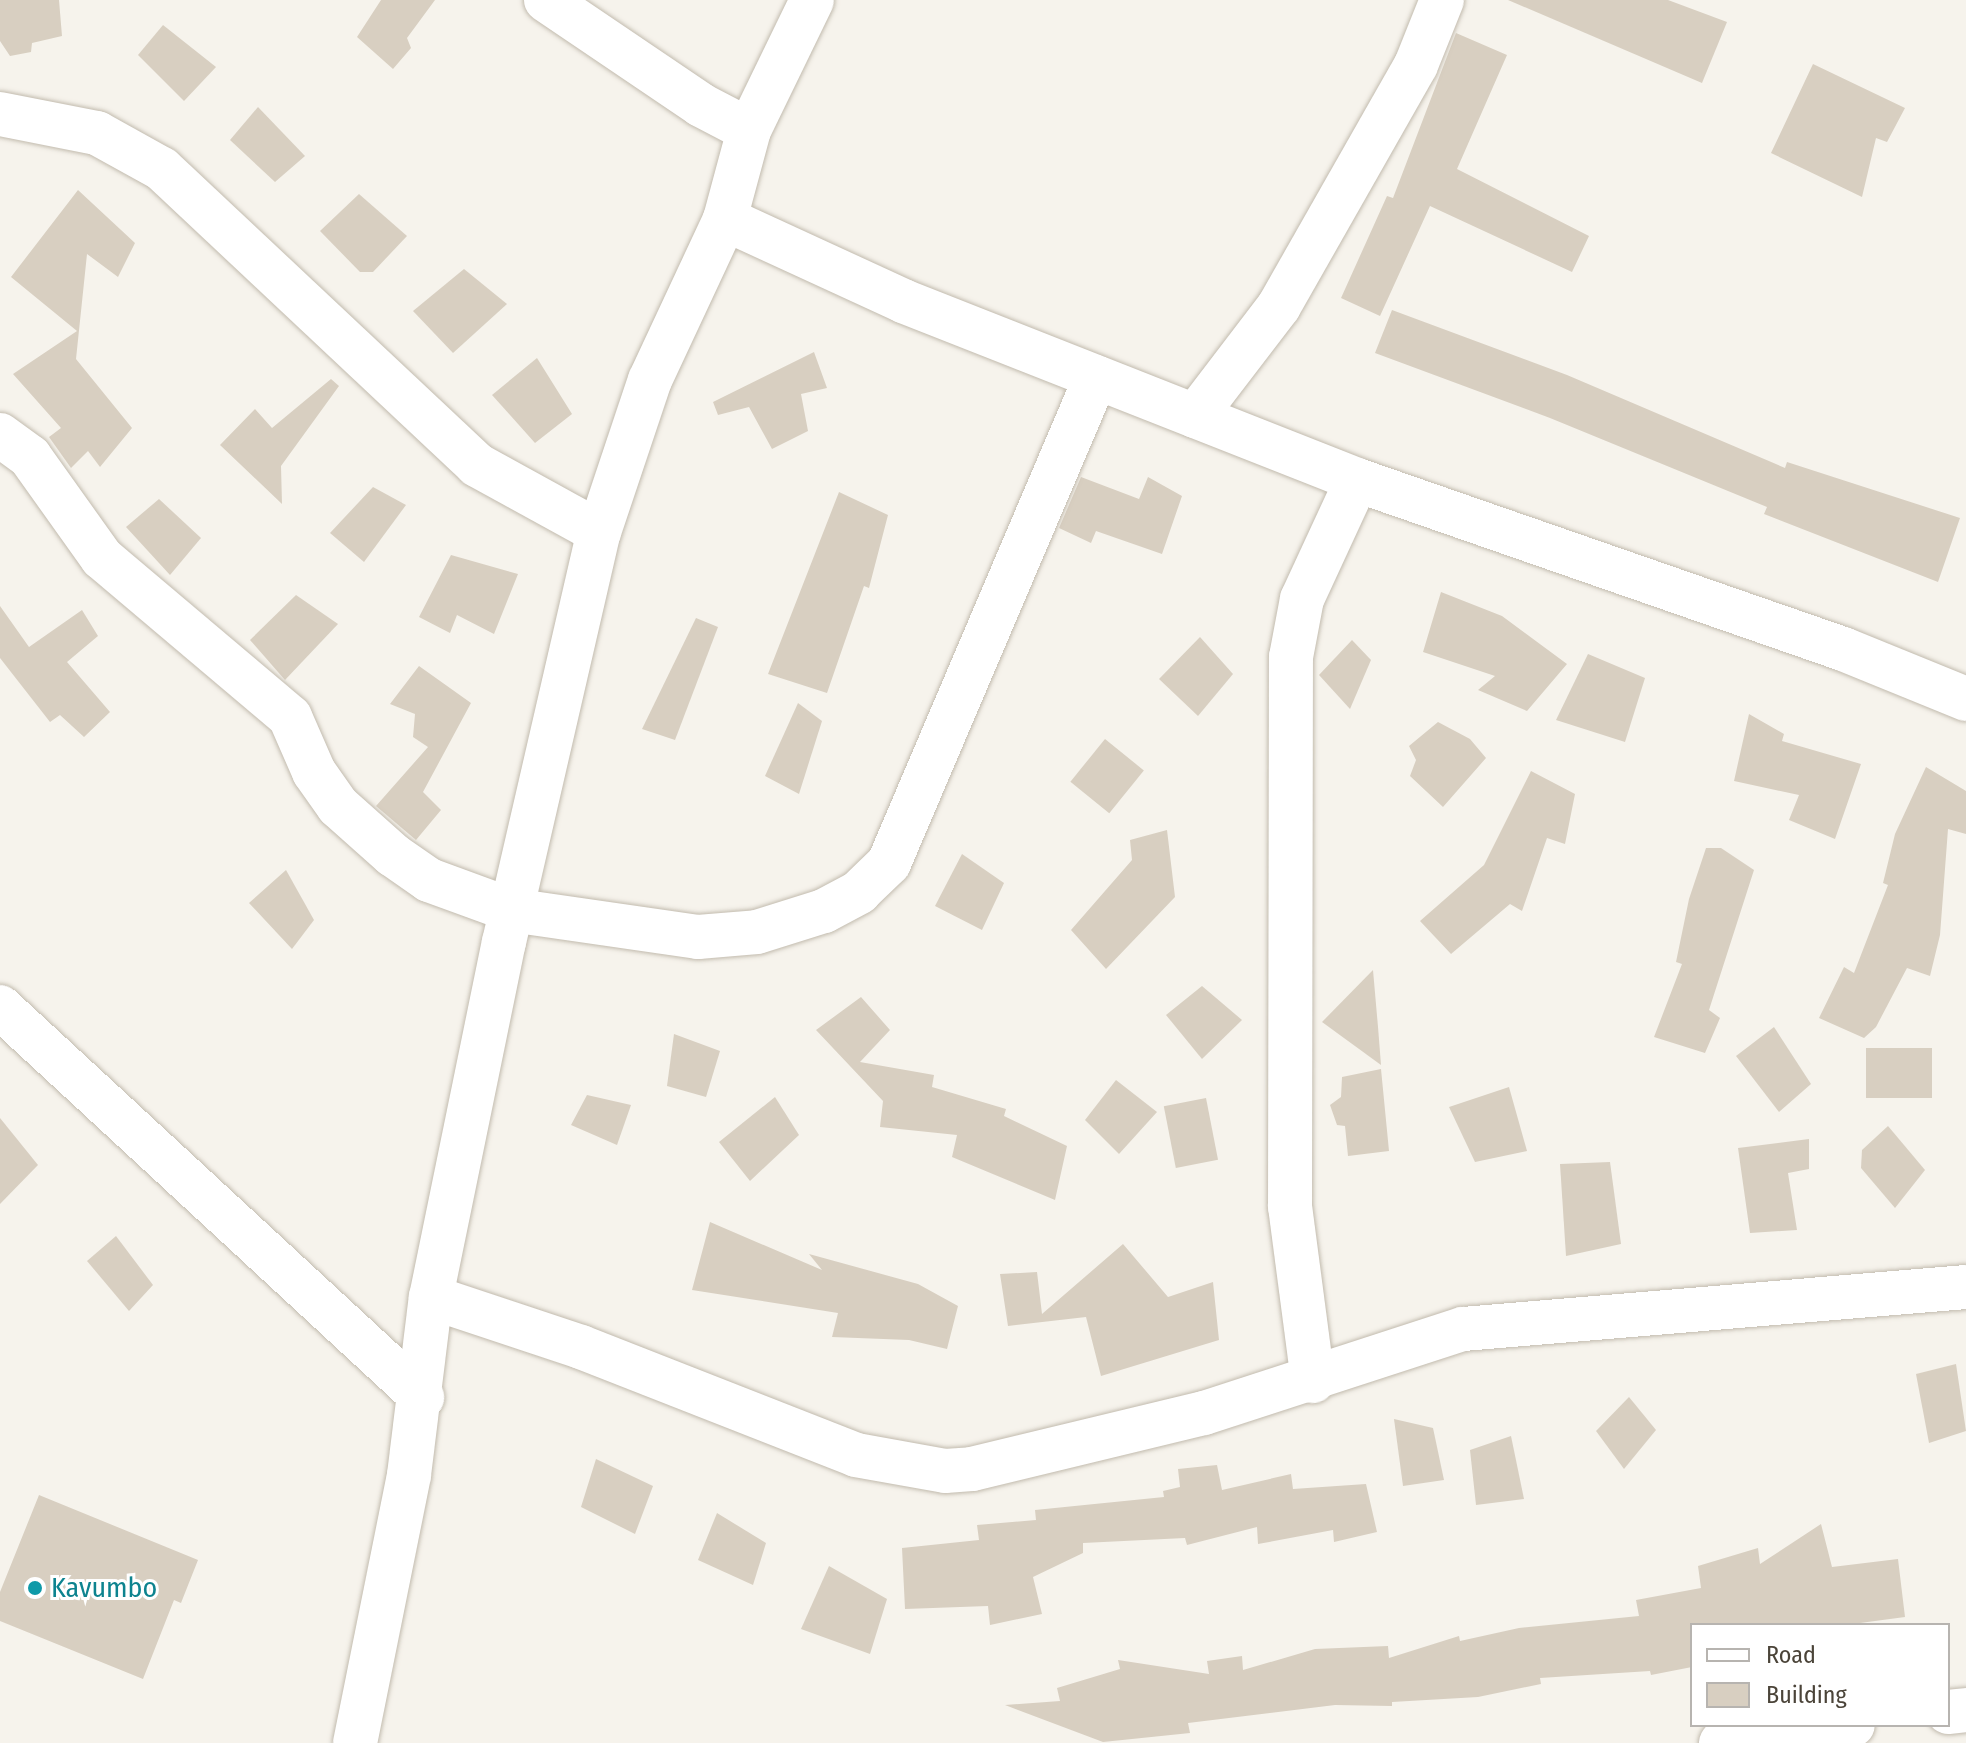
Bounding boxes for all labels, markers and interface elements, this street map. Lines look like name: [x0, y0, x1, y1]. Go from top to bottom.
place label: Kavumbo: [51, 1571, 157, 1605]
marker: Kavumbo: [26, 1579, 44, 1597]
legend: [1690, 1623, 1950, 1727]
text: Road: [1766, 1641, 1816, 1669]
text: Building: [1766, 1681, 1847, 1709]

